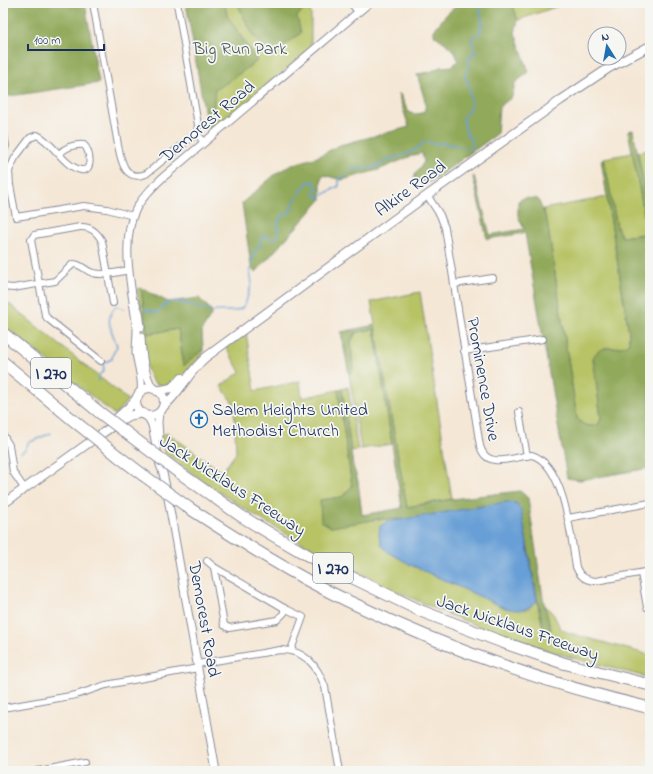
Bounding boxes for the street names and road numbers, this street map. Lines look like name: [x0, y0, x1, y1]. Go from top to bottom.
street label: Demorest Road: [154, 75, 261, 171]
street label: Alkire Road: [370, 155, 452, 224]
street label: Prominence Drive: [458, 315, 506, 444]
road number: I 270: [31, 358, 71, 388]
street label: Jack Nicklaus Freeway: [153, 429, 310, 544]
road number: I 270: [313, 553, 353, 583]
street label: Demorest Road: [180, 558, 226, 679]
street label: Jack Nicklaus Freeway: [433, 589, 602, 669]

